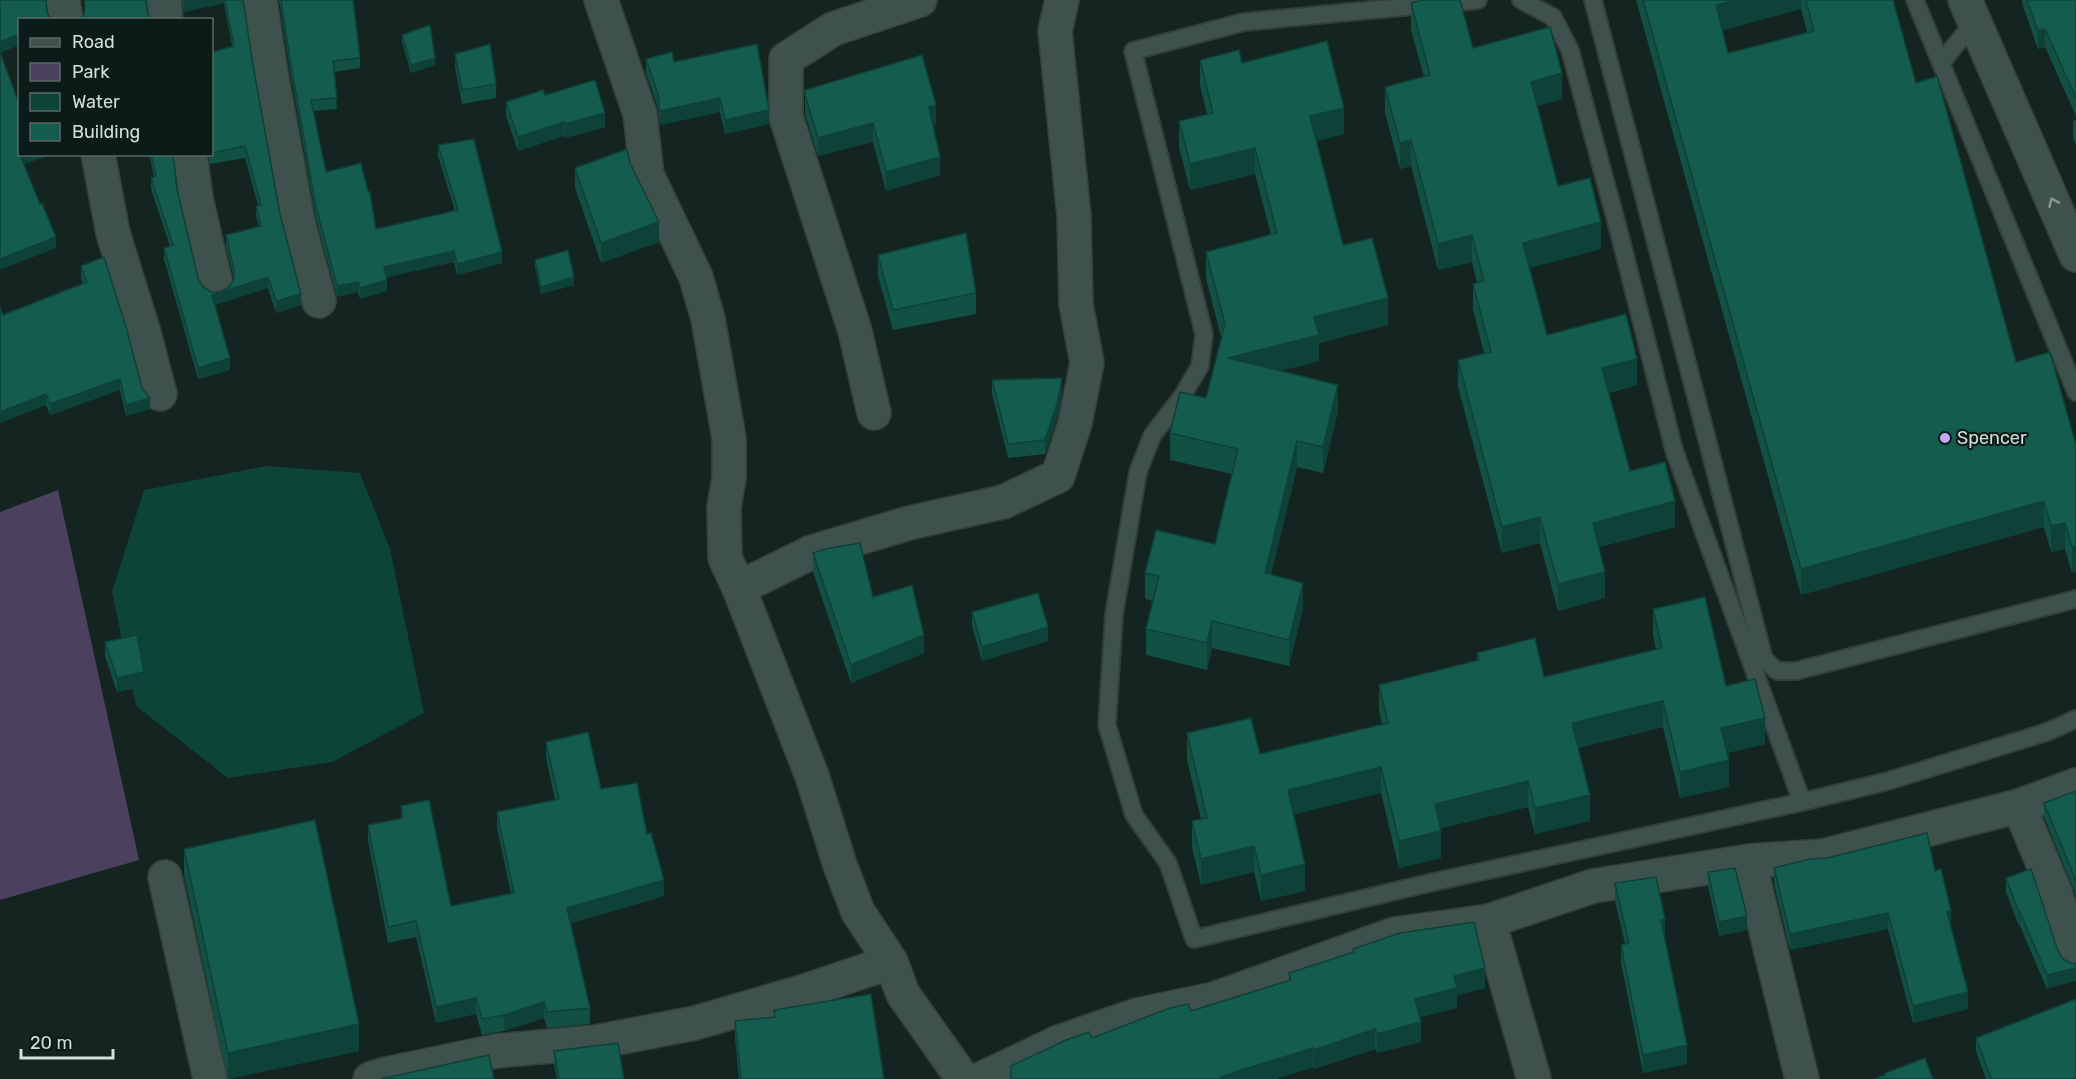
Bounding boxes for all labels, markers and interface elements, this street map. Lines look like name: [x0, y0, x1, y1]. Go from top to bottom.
legend: [18, 18, 213, 156]
text: Road: [72, 31, 115, 53]
text: Park: [72, 61, 110, 83]
text: Water: [72, 91, 120, 113]
text: Building: [72, 121, 140, 143]
one-way arrow: [2048, 197, 2060, 208]
place label: Spencer: [1957, 427, 2027, 449]
marker: Spencer: [1938, 431, 1952, 445]
scale bar: [21, 1022, 112, 1060]
text: 20 m: [30, 1032, 72, 1054]

